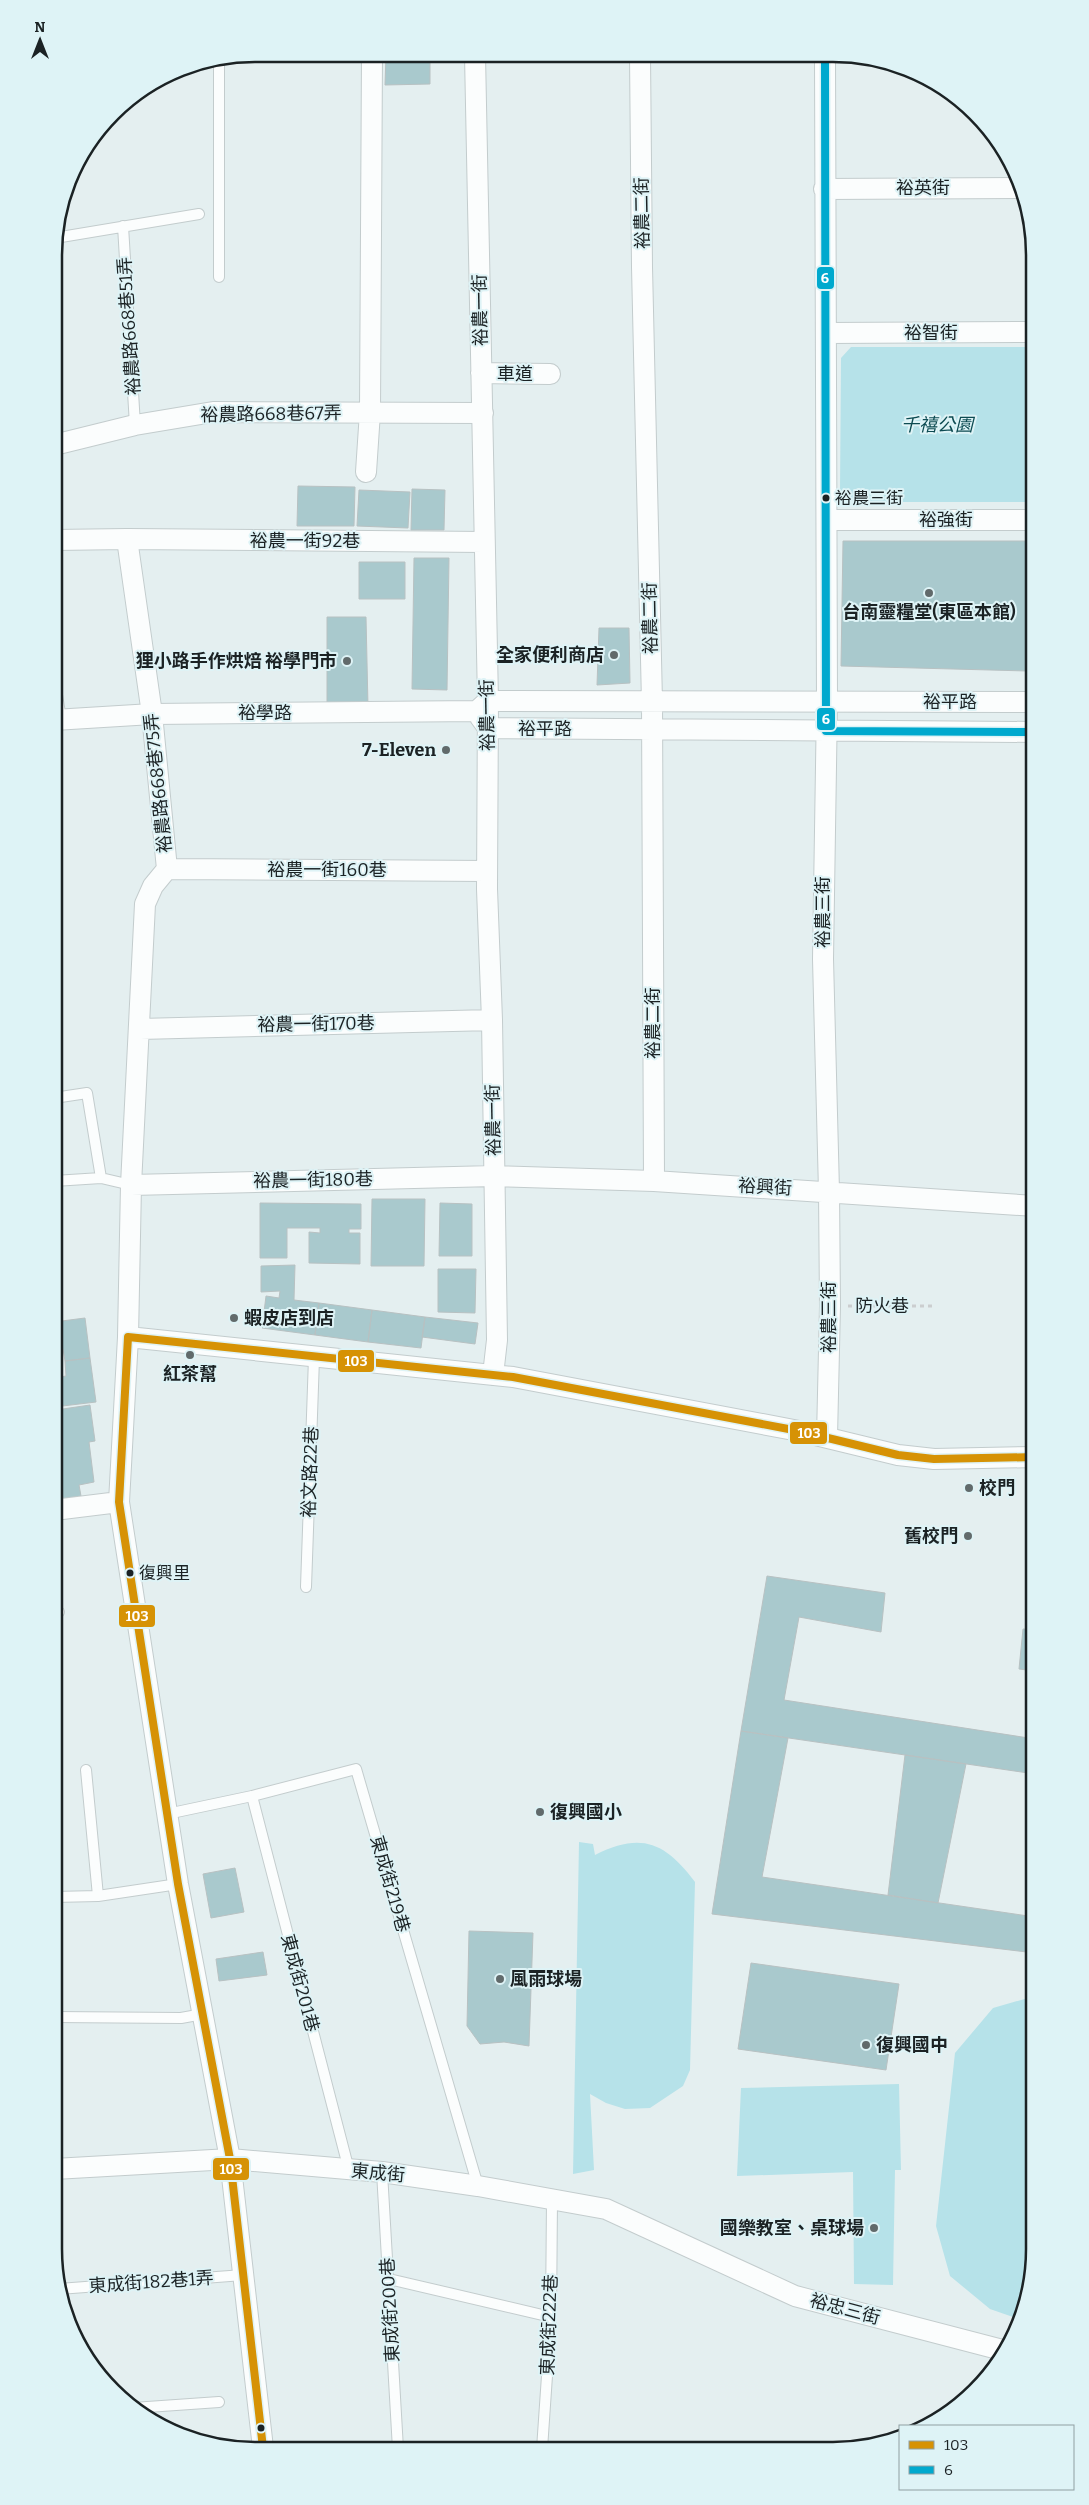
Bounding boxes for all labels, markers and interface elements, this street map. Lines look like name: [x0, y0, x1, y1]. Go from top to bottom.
north arrow: [15, 15, 65, 65]
text: N: [35, 19, 46, 36]
street label: 裕農二街: [630, 177, 654, 249]
street label: 裕英街: [896, 177, 950, 199]
street label: 裕農路668巷51弄: [113, 256, 145, 396]
line badge: 6: [816, 266, 835, 290]
text: 6: [821, 270, 829, 287]
street label: 裕農一街: [468, 274, 492, 346]
street label: 裕智街: [904, 322, 958, 344]
street label: 車道: [497, 363, 533, 385]
street label: 裕農路668巷67弄: [200, 402, 342, 426]
park label: 千禧公園: [901, 414, 976, 436]
place label: 裕農三街: [835, 488, 903, 509]
marker: 裕農三街: [821, 493, 831, 503]
street label: 裕強街: [919, 509, 973, 531]
street label: 裕農一街92巷: [250, 530, 360, 552]
street label: 裕農二街: [638, 582, 662, 654]
marker: 台南靈糧堂(東區本館): [923, 587, 935, 599]
place label: 台南靈糧堂(東區本館): [842, 601, 1016, 623]
place label: 全家便利商店: [496, 644, 604, 666]
marker: 全家便利商店: [608, 649, 620, 661]
place label: 狸小路手作烘焙 裕學門市: [136, 650, 337, 672]
marker: 狸小路手作烘焙 裕學門市: [341, 655, 353, 667]
street label: 裕農一街: [475, 679, 499, 751]
street label: 裕平路: [923, 691, 977, 713]
street label: 裕學路: [238, 702, 292, 724]
line badge: 6: [816, 707, 836, 731]
text: 6: [822, 711, 830, 728]
street label: 裕農路668巷75弄: [140, 712, 176, 854]
street label: 裕平路: [518, 718, 572, 740]
place label: 7-Eleven: [362, 739, 436, 761]
marker: 7-Eleven: [440, 744, 452, 756]
street label: 裕農一街160巷: [267, 859, 387, 881]
street label: 裕農三街: [812, 876, 834, 948]
street label: 裕農二街: [642, 987, 664, 1059]
street label: 裕農一街170巷: [257, 1012, 375, 1036]
street label: 裕農一街: [481, 1084, 505, 1156]
street label: 裕農一街180巷: [253, 1168, 373, 1192]
street label: 裕興街: [737, 1175, 793, 1199]
street label: 裕農三街: [818, 1281, 840, 1353]
street label: 防火巷: [855, 1295, 909, 1317]
place label: 蝦皮店到店: [244, 1307, 334, 1329]
marker: 蝦皮店到店: [228, 1312, 240, 1324]
marker: 紅茶幫: [184, 1349, 196, 1361]
line badge: 103: [337, 1349, 375, 1373]
text: 103: [344, 1353, 368, 1370]
place label: 紅茶幫: [163, 1363, 217, 1385]
line badge: 103: [789, 1421, 828, 1445]
text: 103: [797, 1425, 821, 1442]
street label: 裕文路22巷: [297, 1426, 323, 1518]
place label: 校門: [979, 1477, 1015, 1499]
marker: 校門: [963, 1482, 975, 1494]
place label: 舊校門: [904, 1525, 958, 1547]
marker: 舊校門: [962, 1530, 974, 1542]
place label: 復興里: [139, 1563, 190, 1584]
marker: 復興里: [125, 1568, 135, 1578]
line badge: 103: [118, 1604, 156, 1628]
text: 103: [125, 1608, 149, 1625]
place label: 復興國小: [550, 1801, 622, 1823]
marker: 復興國小: [534, 1806, 546, 1818]
street label: 東成街219巷: [366, 1833, 414, 1935]
street label: 東成街201巷: [276, 1932, 324, 2034]
place label: 風雨球場: [510, 1968, 582, 1990]
marker: 風雨球場: [494, 1973, 506, 1985]
place label: 復興國中: [876, 2034, 948, 2056]
marker: 復興國中: [860, 2039, 872, 2051]
line badge: 103: [212, 2157, 250, 2181]
street label: 東成街: [350, 2160, 406, 2186]
text: 103: [219, 2161, 243, 2178]
place label: 國樂教室、桌球場: [720, 2217, 864, 2239]
marker: 國樂教室、桌球場: [868, 2222, 880, 2234]
street label: 東成街200巷: [376, 2257, 404, 2363]
street label: 東成街182巷1弄: [88, 2267, 214, 2297]
street label: 東成街222巷: [536, 2274, 562, 2376]
street label: 裕忠三街: [807, 2289, 883, 2329]
unlabelled marker: [256, 2423, 266, 2433]
legend: [899, 2425, 1074, 2490]
text: 103: [944, 2436, 968, 2454]
text: 6: [944, 2461, 953, 2479]

